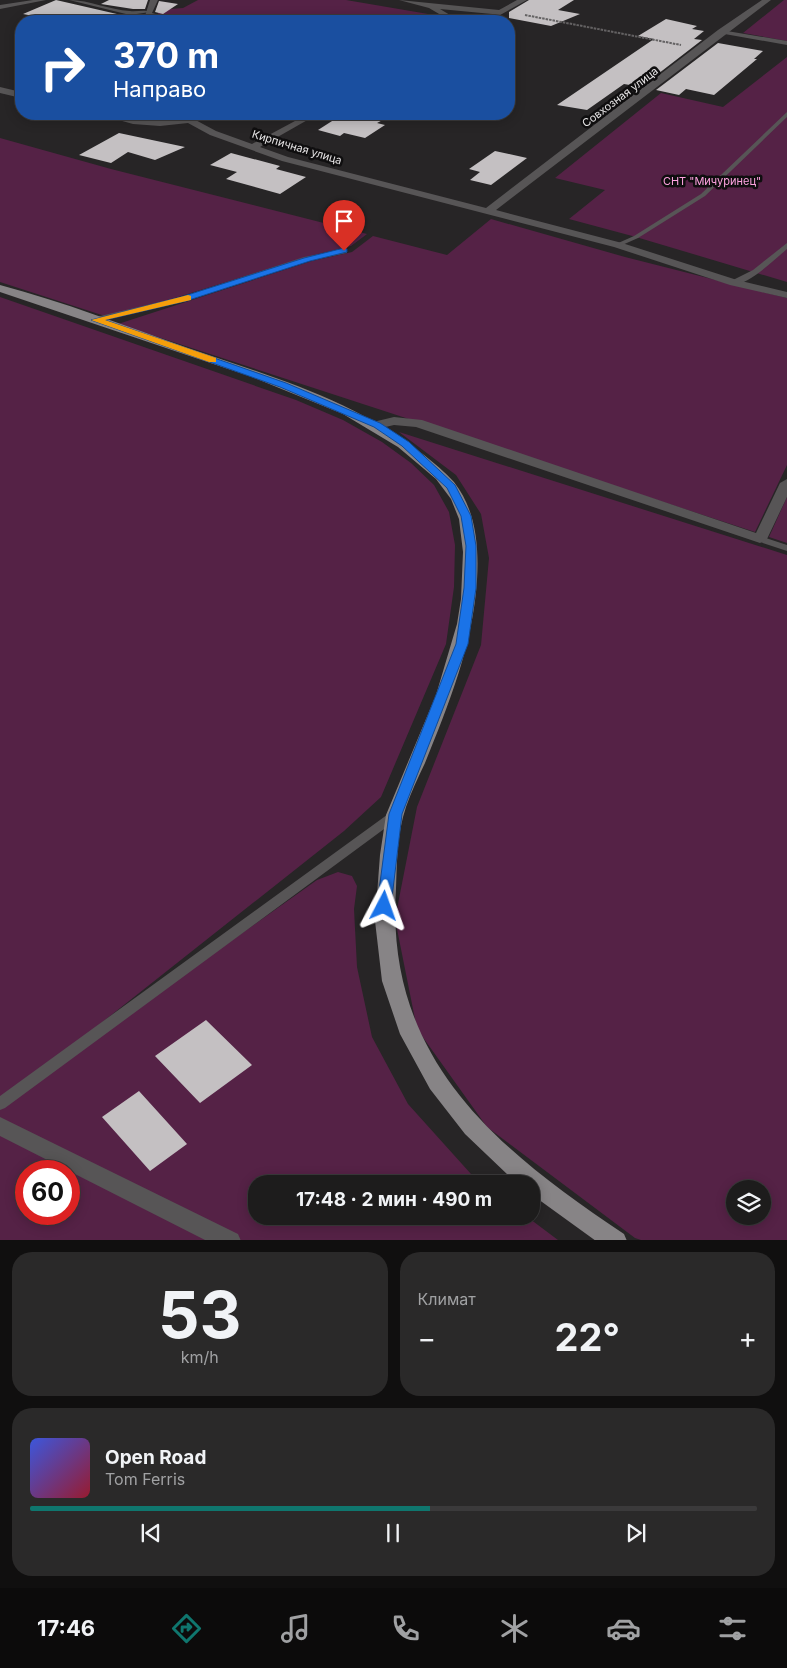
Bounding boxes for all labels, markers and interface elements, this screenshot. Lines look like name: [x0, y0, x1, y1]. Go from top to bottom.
text: 370 m: [113, 34, 219, 76]
icon: right: [30, 35, 95, 100]
street label: Совхозная улица: [579, 64, 661, 130]
text: Направо: [113, 76, 206, 102]
street label: Кирпичная улица: [250, 127, 344, 167]
park label: СНТ "Мичуринец": [663, 174, 761, 188]
pin: [323, 200, 365, 251]
icon: arrive: [330, 207, 358, 235]
position arrow: [357, 879, 409, 931]
speed limit sign: 60: [15, 1160, 80, 1225]
map controls: [726, 1180, 771, 1225]
button: layers: [726, 1180, 771, 1225]
text: 17:48 · 2 мин · 490 m: [296, 1188, 492, 1211]
text: 53: [158, 1275, 242, 1354]
text: Климат: [418, 1289, 476, 1309]
text: 22°: [555, 1314, 620, 1360]
text: −: [418, 1321, 436, 1355]
text: +: [738, 1321, 757, 1355]
text: km/h: [181, 1347, 219, 1367]
text: Open Road: [105, 1446, 206, 1469]
text: Tom Ferris: [105, 1469, 185, 1489]
icon: previous: [137, 1519, 165, 1547]
icon: pause: [379, 1519, 407, 1547]
icon: next: [622, 1519, 650, 1547]
icon: directions: [169, 1611, 204, 1646]
icon: music: [278, 1611, 313, 1646]
icon: phone: [388, 1611, 423, 1646]
icon: climate: [497, 1611, 532, 1646]
icon: car: [606, 1611, 641, 1646]
icon: filters: [715, 1611, 750, 1646]
text: 17:46: [37, 1615, 95, 1641]

